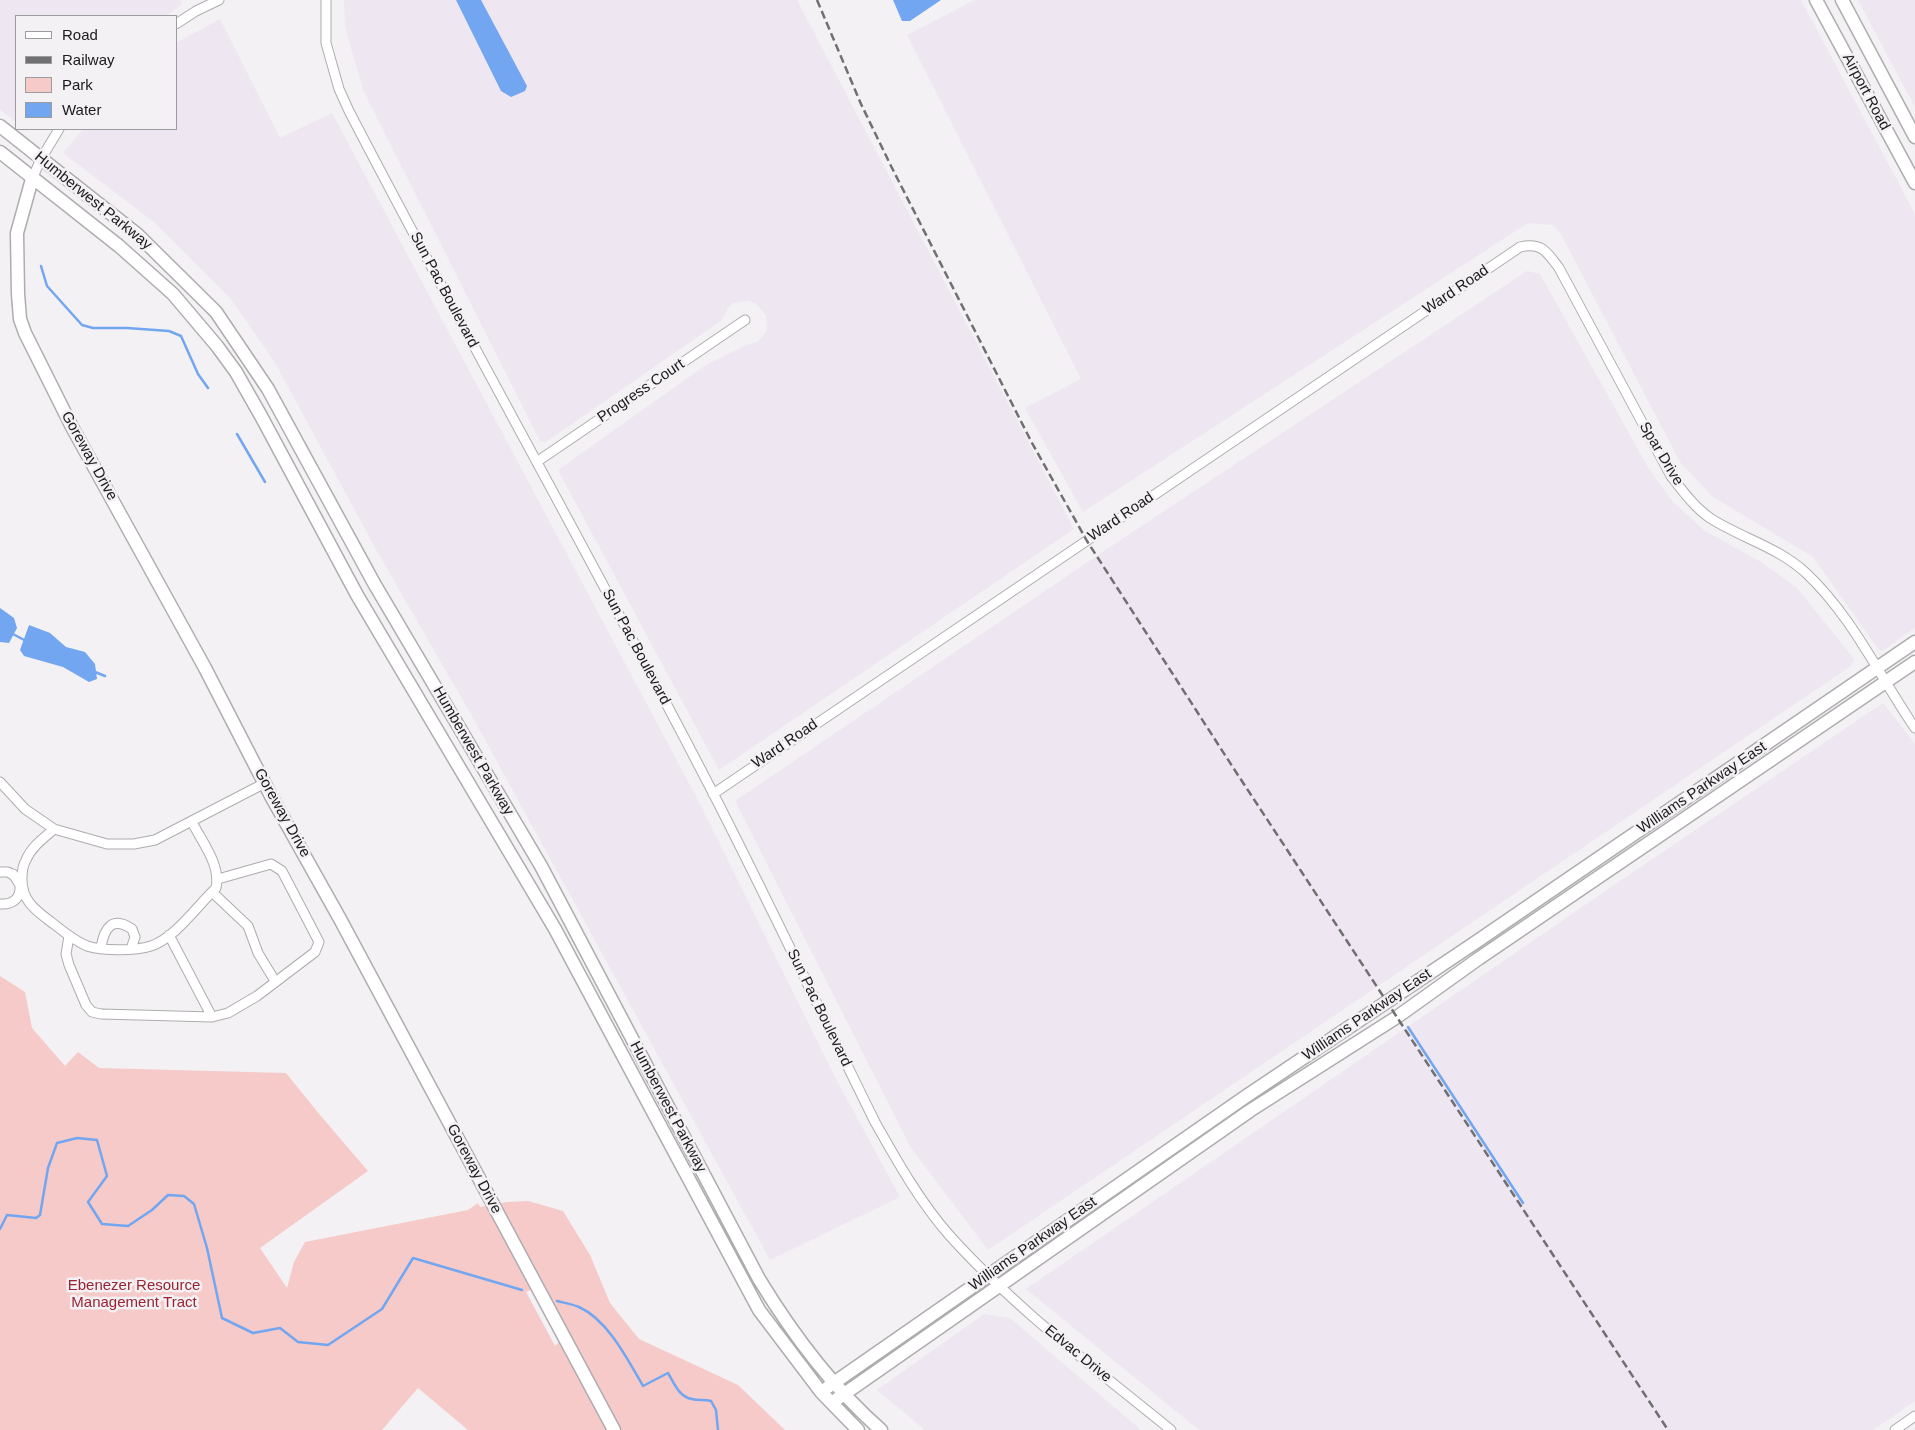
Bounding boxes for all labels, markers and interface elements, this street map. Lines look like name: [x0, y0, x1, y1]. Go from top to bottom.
legend: [15, 15, 178, 130]
text: Road: [62, 26, 98, 43]
text: Railway: [62, 51, 115, 68]
street label: Airport Road: [1838, 51, 1894, 133]
text: Park: [62, 76, 93, 93]
text: Water: [62, 101, 101, 118]
street label: Humberwest Parkway: [31, 148, 155, 254]
street label: Sun Pac Boulevard: [406, 229, 482, 351]
street label: Ward Road: [1420, 261, 1492, 319]
street label: Progress Court: [594, 355, 688, 427]
street label: Goreway Drive: [57, 408, 121, 504]
street label: Spar Drive: [1635, 419, 1687, 489]
street label: Ward Road: [1085, 488, 1157, 546]
street label: Sun Pac Boulevard: [598, 586, 674, 708]
street label: Humberwest Parkway: [429, 683, 517, 819]
street label: Ward Road: [749, 715, 821, 773]
street label: Williams Parkway East: [1634, 738, 1770, 838]
street label: Goreway Drive: [250, 765, 314, 861]
street label: Sun Pac Boulevard: [783, 946, 855, 1070]
street label: Williams Parkway East: [1299, 965, 1435, 1065]
street label: Humberwest Parkway: [626, 1038, 710, 1176]
street label: Goreway Drive: [443, 1121, 505, 1217]
street label: Williams Parkway East: [966, 1193, 1100, 1295]
park label: Ebenezer Resource Management Tract: [68, 1277, 200, 1312]
street label: Edvac Drive: [1041, 1322, 1115, 1386]

